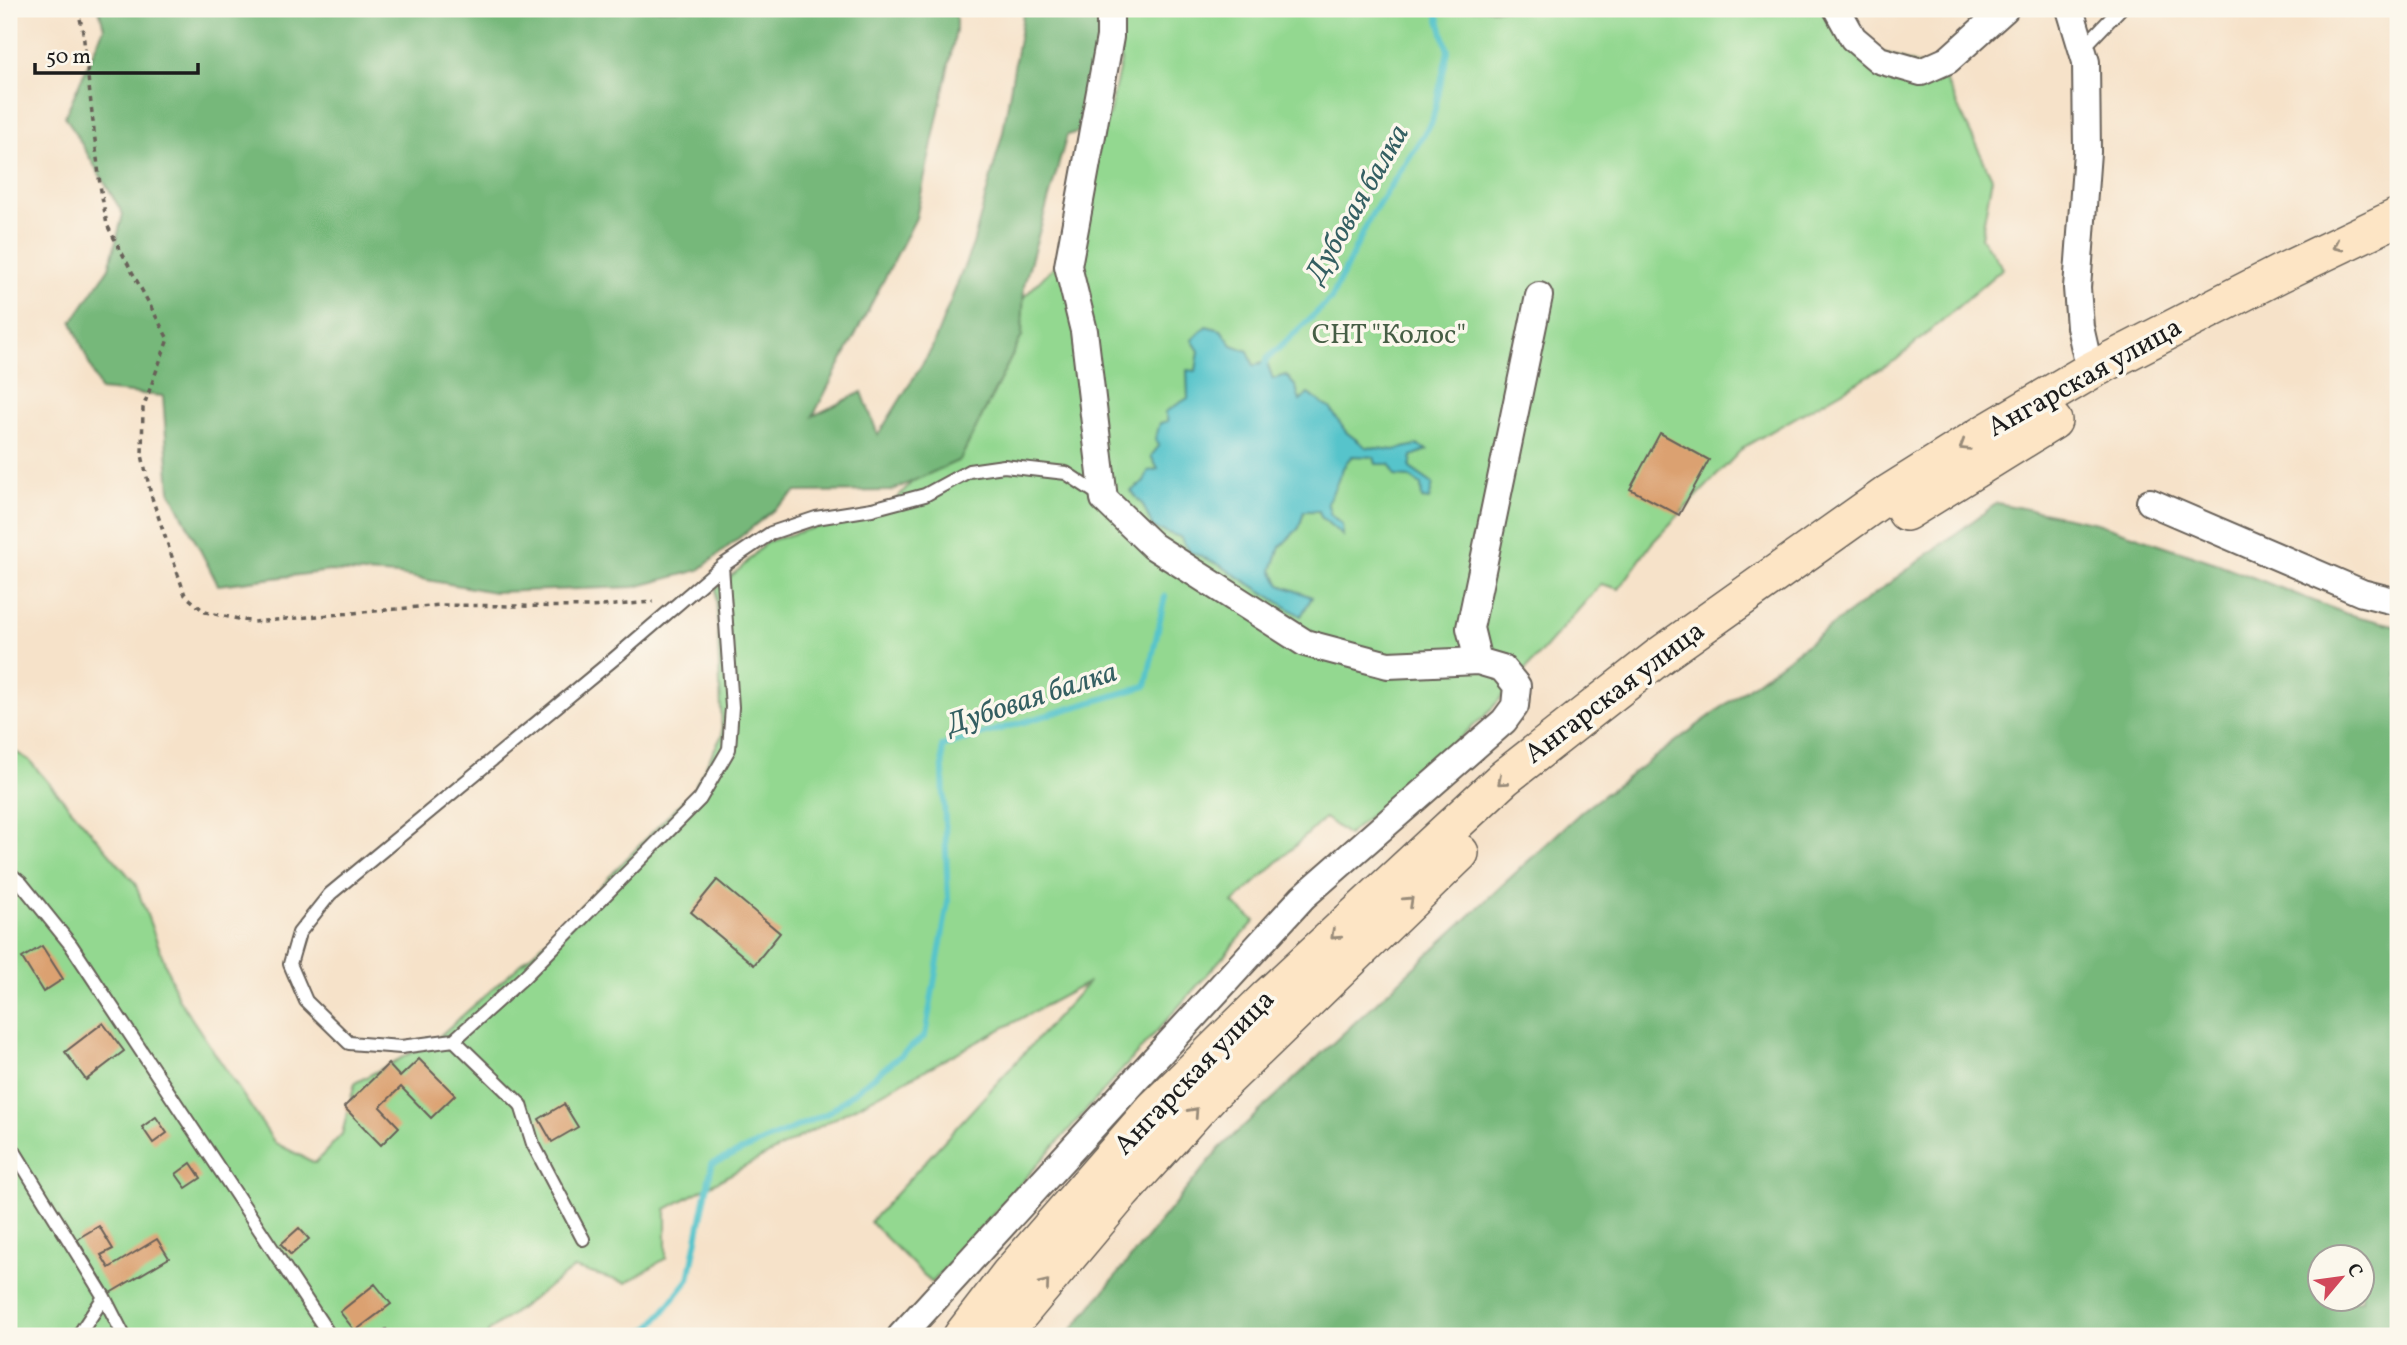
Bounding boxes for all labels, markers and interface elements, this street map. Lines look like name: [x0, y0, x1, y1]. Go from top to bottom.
scale bar: [35, 32, 198, 76]
text: 50 m: [46, 43, 91, 72]
water label: Дубовая балка: [1295, 117, 1420, 293]
one-way arrow: [2332, 238, 2344, 252]
street label: Ангарская улица: [1981, 308, 2189, 448]
park label: СНТ "Колос": [1312, 316, 1466, 355]
one-way arrow: [1958, 438, 1971, 451]
street label: Ангарская улица: [1517, 612, 1713, 774]
water label: Дубовая балка: [939, 652, 1123, 747]
one-way arrow: [1497, 773, 1510, 785]
one-way arrow: [1401, 897, 1414, 910]
one-way arrow: [1330, 926, 1343, 939]
street label: Ангарская улица: [1106, 981, 1284, 1165]
one-way arrow: [1186, 1107, 1198, 1120]
north arrow: [2306, 1244, 2376, 1314]
text: С: [2340, 1259, 2368, 1282]
one-way arrow: [1037, 1279, 1049, 1292]

